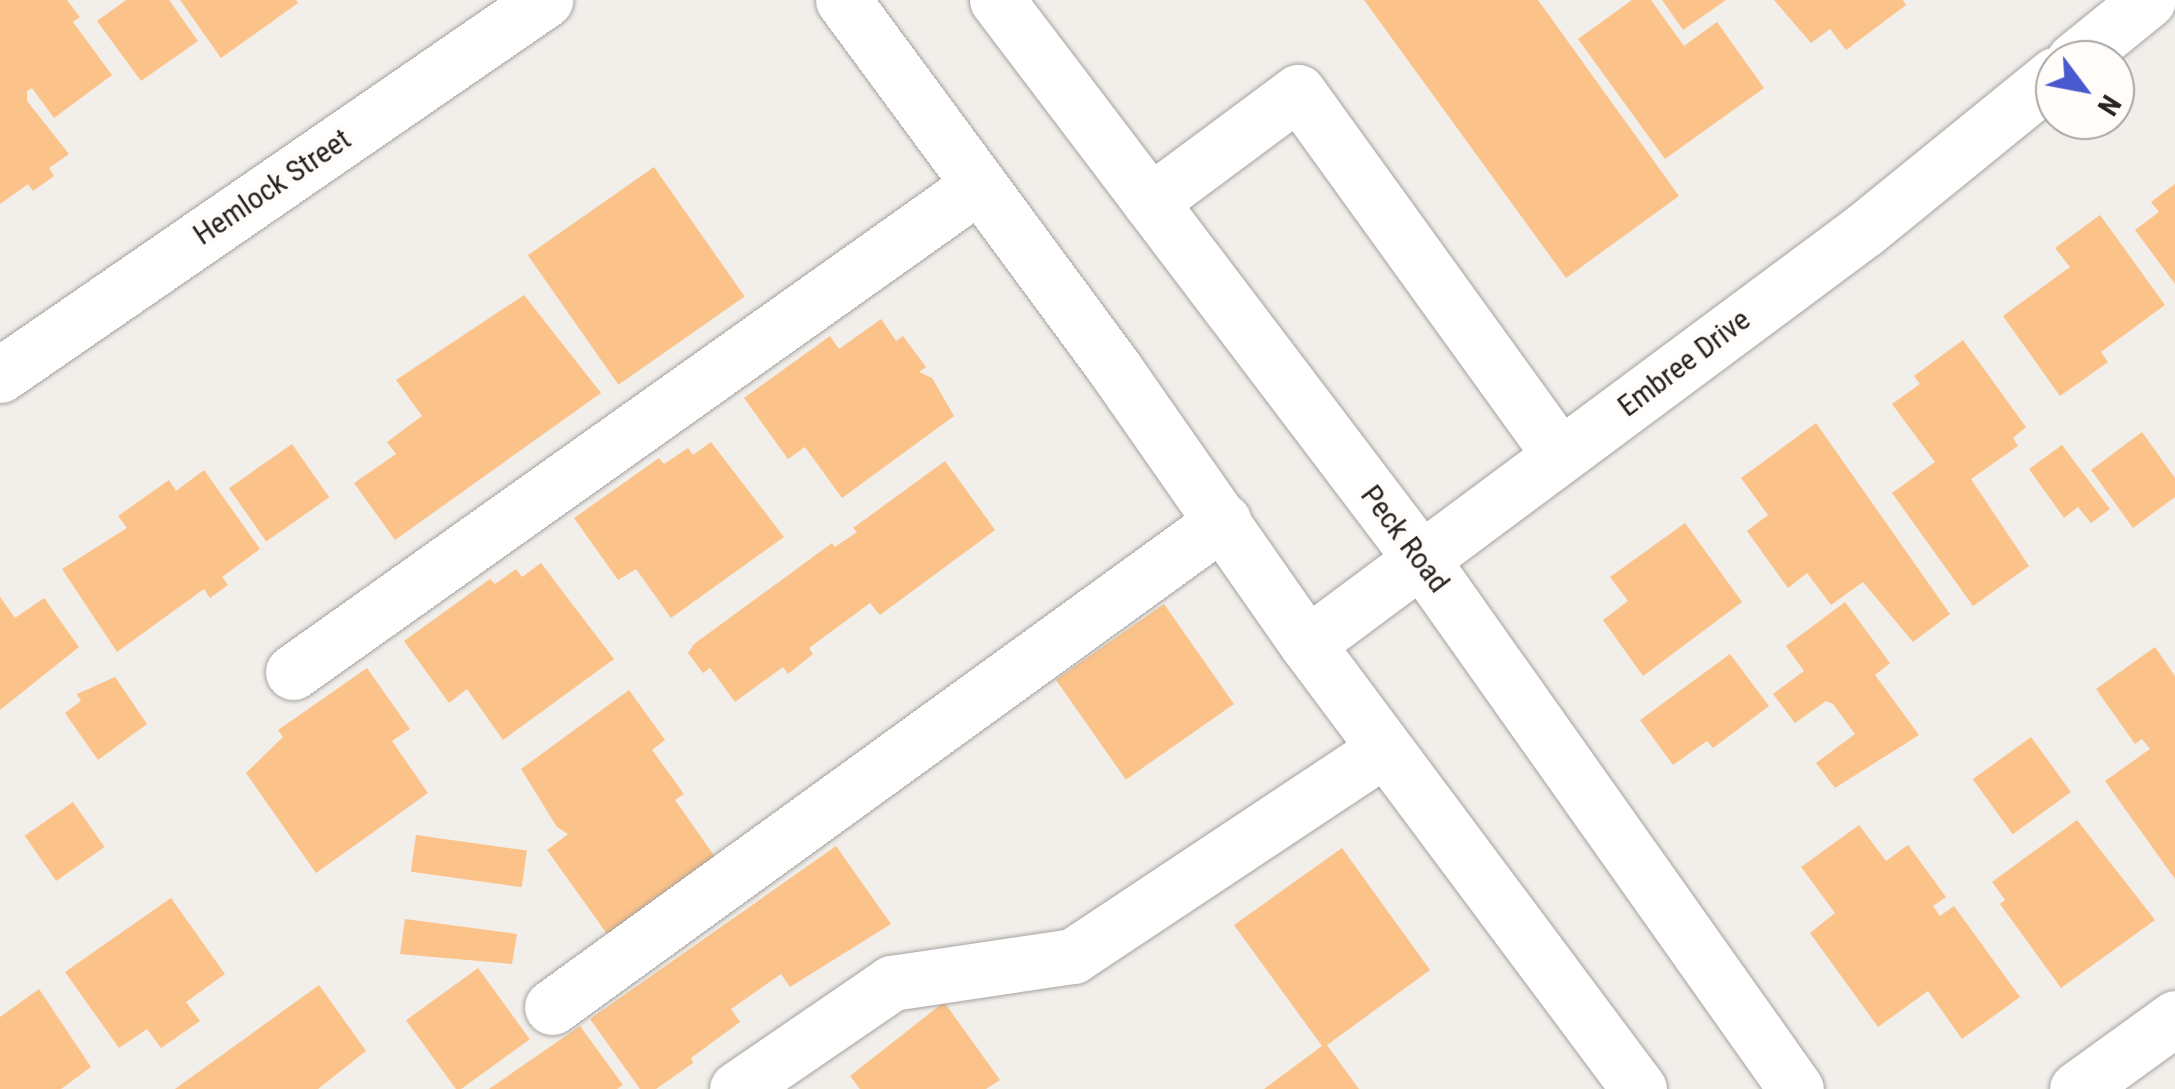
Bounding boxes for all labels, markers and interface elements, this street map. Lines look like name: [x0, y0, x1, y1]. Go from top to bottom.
north arrow: [2035, 40, 2135, 140]
text: N: [2091, 89, 2128, 121]
street label: Hemlock Street: [187, 121, 357, 253]
street label: Embree Drive: [1611, 302, 1757, 424]
street label: Peck Road: [1353, 478, 1457, 600]

